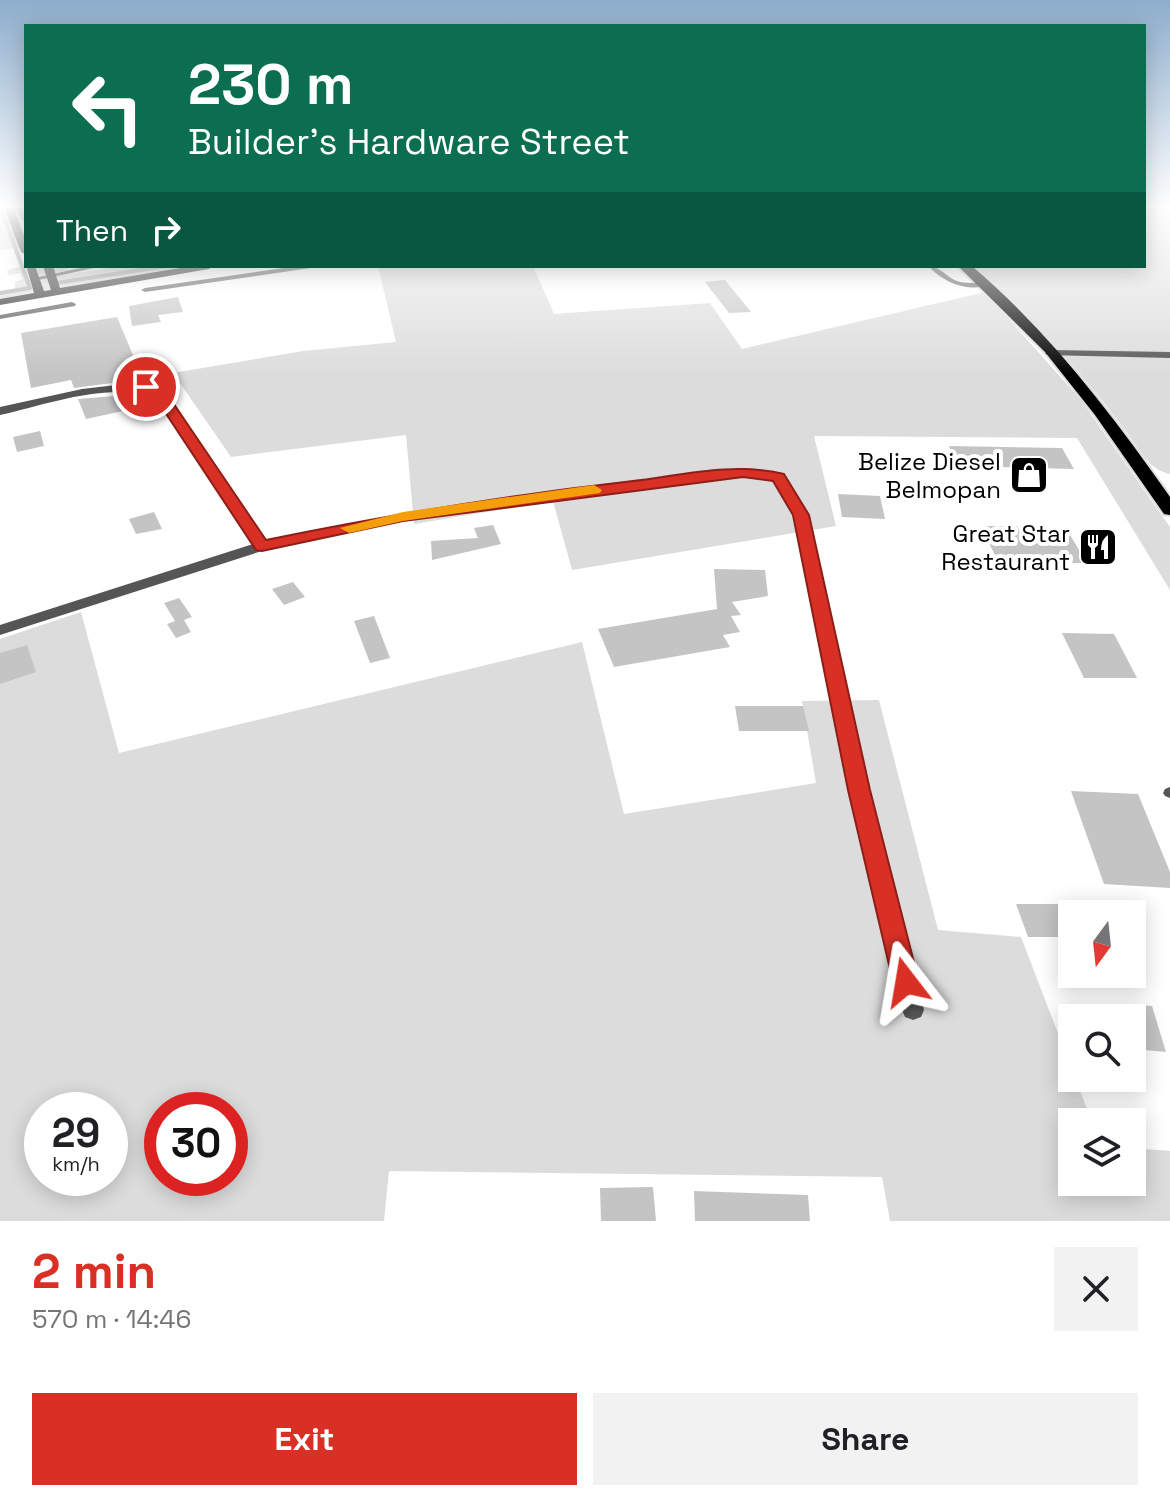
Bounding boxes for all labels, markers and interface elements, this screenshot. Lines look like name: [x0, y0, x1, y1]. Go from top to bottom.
text: 230 m: [188, 49, 354, 120]
icon: left: [56, 56, 160, 160]
text: Builder's Hardware Street: [188, 119, 630, 165]
icon: right: [144, 208, 188, 252]
text: Then: [56, 211, 128, 250]
pin: [112, 353, 180, 421]
icon: arrive: [124, 365, 168, 409]
place label: Belize Diesel Belmopan: [858, 446, 1001, 505]
shop icon: Belize Diesel Belmopan: [1008, 454, 1050, 496]
place label: Great Star Restaurant: [941, 518, 1070, 577]
restaurant icon: Great Star Restaurant: [1077, 526, 1119, 568]
north arrow: [1058, 900, 1146, 988]
map controls: [1058, 900, 1146, 1196]
position arrow: [864, 940, 948, 1024]
button: search: [1058, 1004, 1146, 1092]
speed limit sign: 30: [144, 1092, 248, 1196]
text: 29: [52, 1108, 100, 1159]
button: layers: [1058, 1108, 1146, 1196]
text: km/h: [52, 1151, 100, 1177]
text: 2 min: [32, 1241, 156, 1302]
button: close: [1054, 1247, 1138, 1331]
text: 570 m · 14:46: [32, 1302, 192, 1336]
button: Exit: [32, 1393, 577, 1485]
button: Share: [593, 1393, 1138, 1485]

